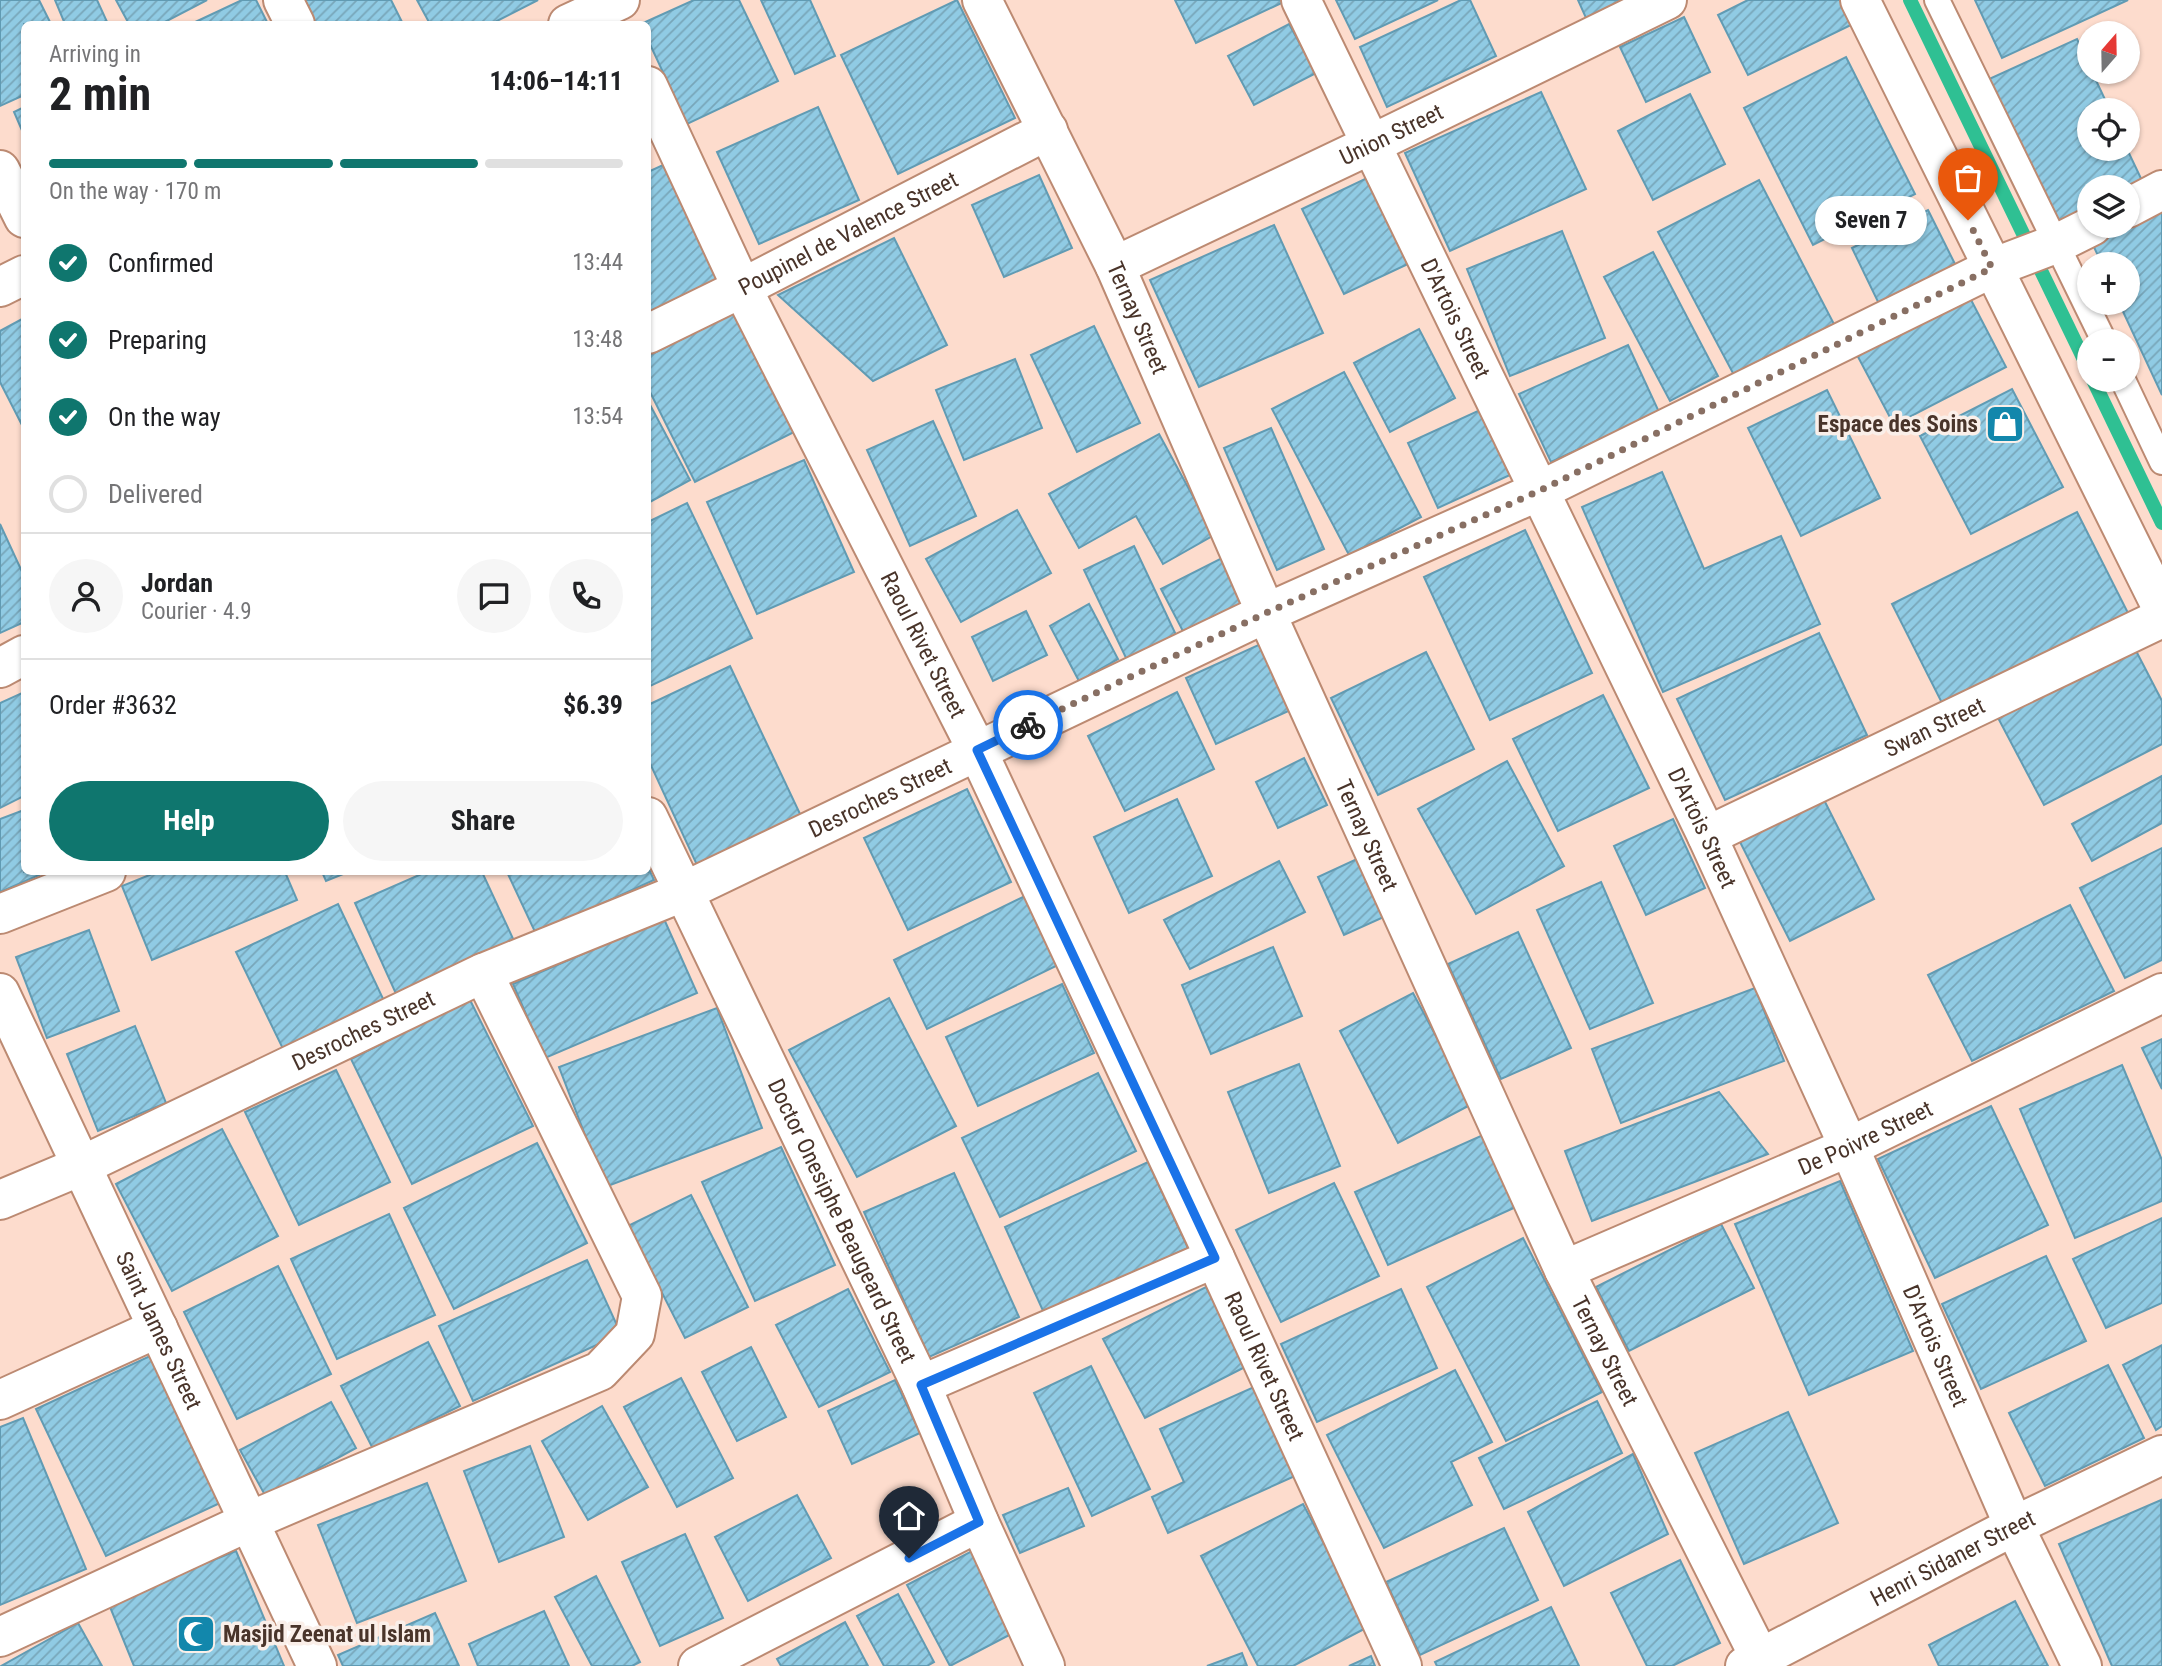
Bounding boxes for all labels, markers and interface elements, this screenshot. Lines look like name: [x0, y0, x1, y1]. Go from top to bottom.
north arrow: [2077, 21, 2140, 84]
map controls: [2077, 21, 2140, 392]
text: Arriving in: [49, 41, 141, 68]
text: 14:06–14:11: [489, 66, 623, 96]
text: 2 min: [49, 67, 151, 121]
street label: Union Street: [1336, 98, 1447, 171]
button: locate: [2077, 98, 2140, 161]
pin: [1938, 148, 1998, 220]
icon: bag: [1949, 159, 1987, 197]
street label: Poupinel de Valence Street: [734, 166, 962, 301]
button: layers: [2077, 175, 2140, 238]
text: On the way · 170 m: [49, 178, 221, 205]
callout: Seven 7: [1814, 196, 1926, 244]
text: Seven 7: [1835, 207, 1907, 234]
icon: check: [49, 244, 87, 282]
text: Confirmed: [108, 248, 214, 278]
text: 13:44: [572, 249, 623, 276]
button: +: [2077, 252, 2140, 315]
street label: D'Artois Street: [1415, 254, 1496, 383]
street label: Ternay Street: [1101, 258, 1173, 378]
icon: check: [49, 321, 87, 359]
text: Preparing: [108, 325, 207, 355]
text: 13:48: [572, 326, 623, 353]
button: −: [2077, 329, 2140, 392]
icon: check: [49, 398, 87, 436]
text: On the way: [108, 402, 221, 432]
text: 13:54: [572, 403, 623, 430]
shop icon: Espace des Soins: [1984, 403, 2026, 445]
place label: Espace des Soins: [1818, 411, 1978, 438]
text: Delivered: [108, 479, 203, 509]
button: person: [49, 559, 123, 633]
button: chat: [457, 559, 531, 633]
button: phone: [549, 559, 623, 633]
street label: Raoul Rivet Street: [875, 567, 971, 723]
text: Jordan: [141, 568, 213, 598]
text: Courier · 4.9: [141, 598, 252, 625]
text: Order #3632: [49, 690, 177, 720]
text: $6.39: [563, 690, 623, 720]
courier: [993, 690, 1063, 760]
street label: Swan Street: [1880, 692, 1989, 763]
icon: bike: [1009, 706, 1047, 744]
street label: Desroches Street: [805, 753, 956, 844]
street label: D'Artois Street: [1662, 764, 1742, 892]
street label: Ternay Street: [1329, 776, 1403, 896]
button: Help: [49, 781, 329, 861]
button: Share: [343, 781, 623, 861]
street label: Desroches Street: [288, 985, 439, 1077]
street label: Doctor Onesiphe Beaugeard Street: [762, 1075, 921, 1367]
street label: De Poivre Street: [1794, 1095, 1937, 1181]
street label: Saint James Street: [110, 1247, 207, 1414]
street label: D'Artois Street: [1897, 1281, 1973, 1411]
street label: Raoul Rivet Street: [1218, 1288, 1310, 1445]
street label: Ternay Street: [1565, 1292, 1643, 1411]
pin: [879, 1486, 939, 1558]
icon: home: [890, 1497, 928, 1535]
street label: Henri Sidaner Street: [1866, 1505, 2039, 1612]
mosque icon: Masjid Zeenat ul Islam: [175, 1613, 217, 1655]
place label: Masjid Zeenat ul Islam: [223, 1621, 431, 1648]

